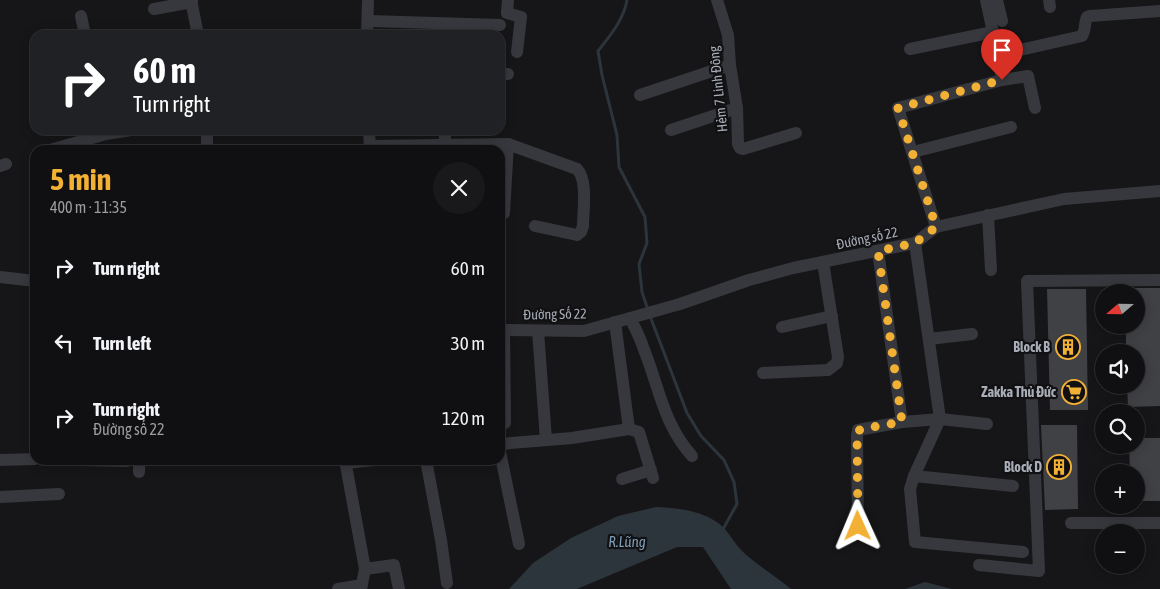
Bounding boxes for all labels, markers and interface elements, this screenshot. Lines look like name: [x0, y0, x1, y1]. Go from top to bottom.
pin: [981, 29, 1023, 80]
icon: arrive: [988, 36, 1016, 64]
street label: Hẻm 7 Linh Đông: [706, 45, 730, 133]
icon: right: [50, 50, 115, 115]
text: 60 m: [133, 50, 196, 90]
text: Turn right: [133, 91, 210, 117]
text: 5 min: [50, 162, 111, 196]
button: close: [433, 162, 485, 214]
text: 400 m · 11:35: [50, 198, 127, 216]
street label: Đường số 22: [835, 223, 899, 252]
icon: right: [50, 254, 78, 282]
text: Turn right: [93, 257, 160, 279]
text: 60 m: [451, 257, 485, 279]
north arrow: [1095, 284, 1145, 334]
map controls: [1095, 284, 1145, 574]
street label: Đường Số 22: [523, 304, 587, 323]
icon: left: [50, 329, 78, 357]
text: Turn left: [93, 332, 151, 354]
text: 30 m: [451, 332, 485, 354]
building icon: Block B: [1055, 334, 1081, 360]
place label: Block B: [1013, 339, 1050, 355]
button: sound: [1095, 344, 1145, 394]
supermarket icon: Zakka Thủ Đức: [1061, 379, 1087, 405]
place label: Zakka Thủ Đức: [981, 384, 1057, 400]
text: Turn right: [93, 398, 160, 420]
icon: right: [50, 404, 78, 432]
button: search: [1095, 404, 1145, 454]
text: 120 m: [442, 407, 485, 429]
text: Đường số 22: [93, 420, 164, 438]
building icon: Block D: [1046, 454, 1072, 480]
place label: Block D: [1004, 459, 1042, 475]
button: +: [1095, 464, 1145, 514]
position arrow: [831, 499, 883, 551]
button: −: [1095, 524, 1145, 574]
water label: R.Lũng: [608, 533, 646, 550]

